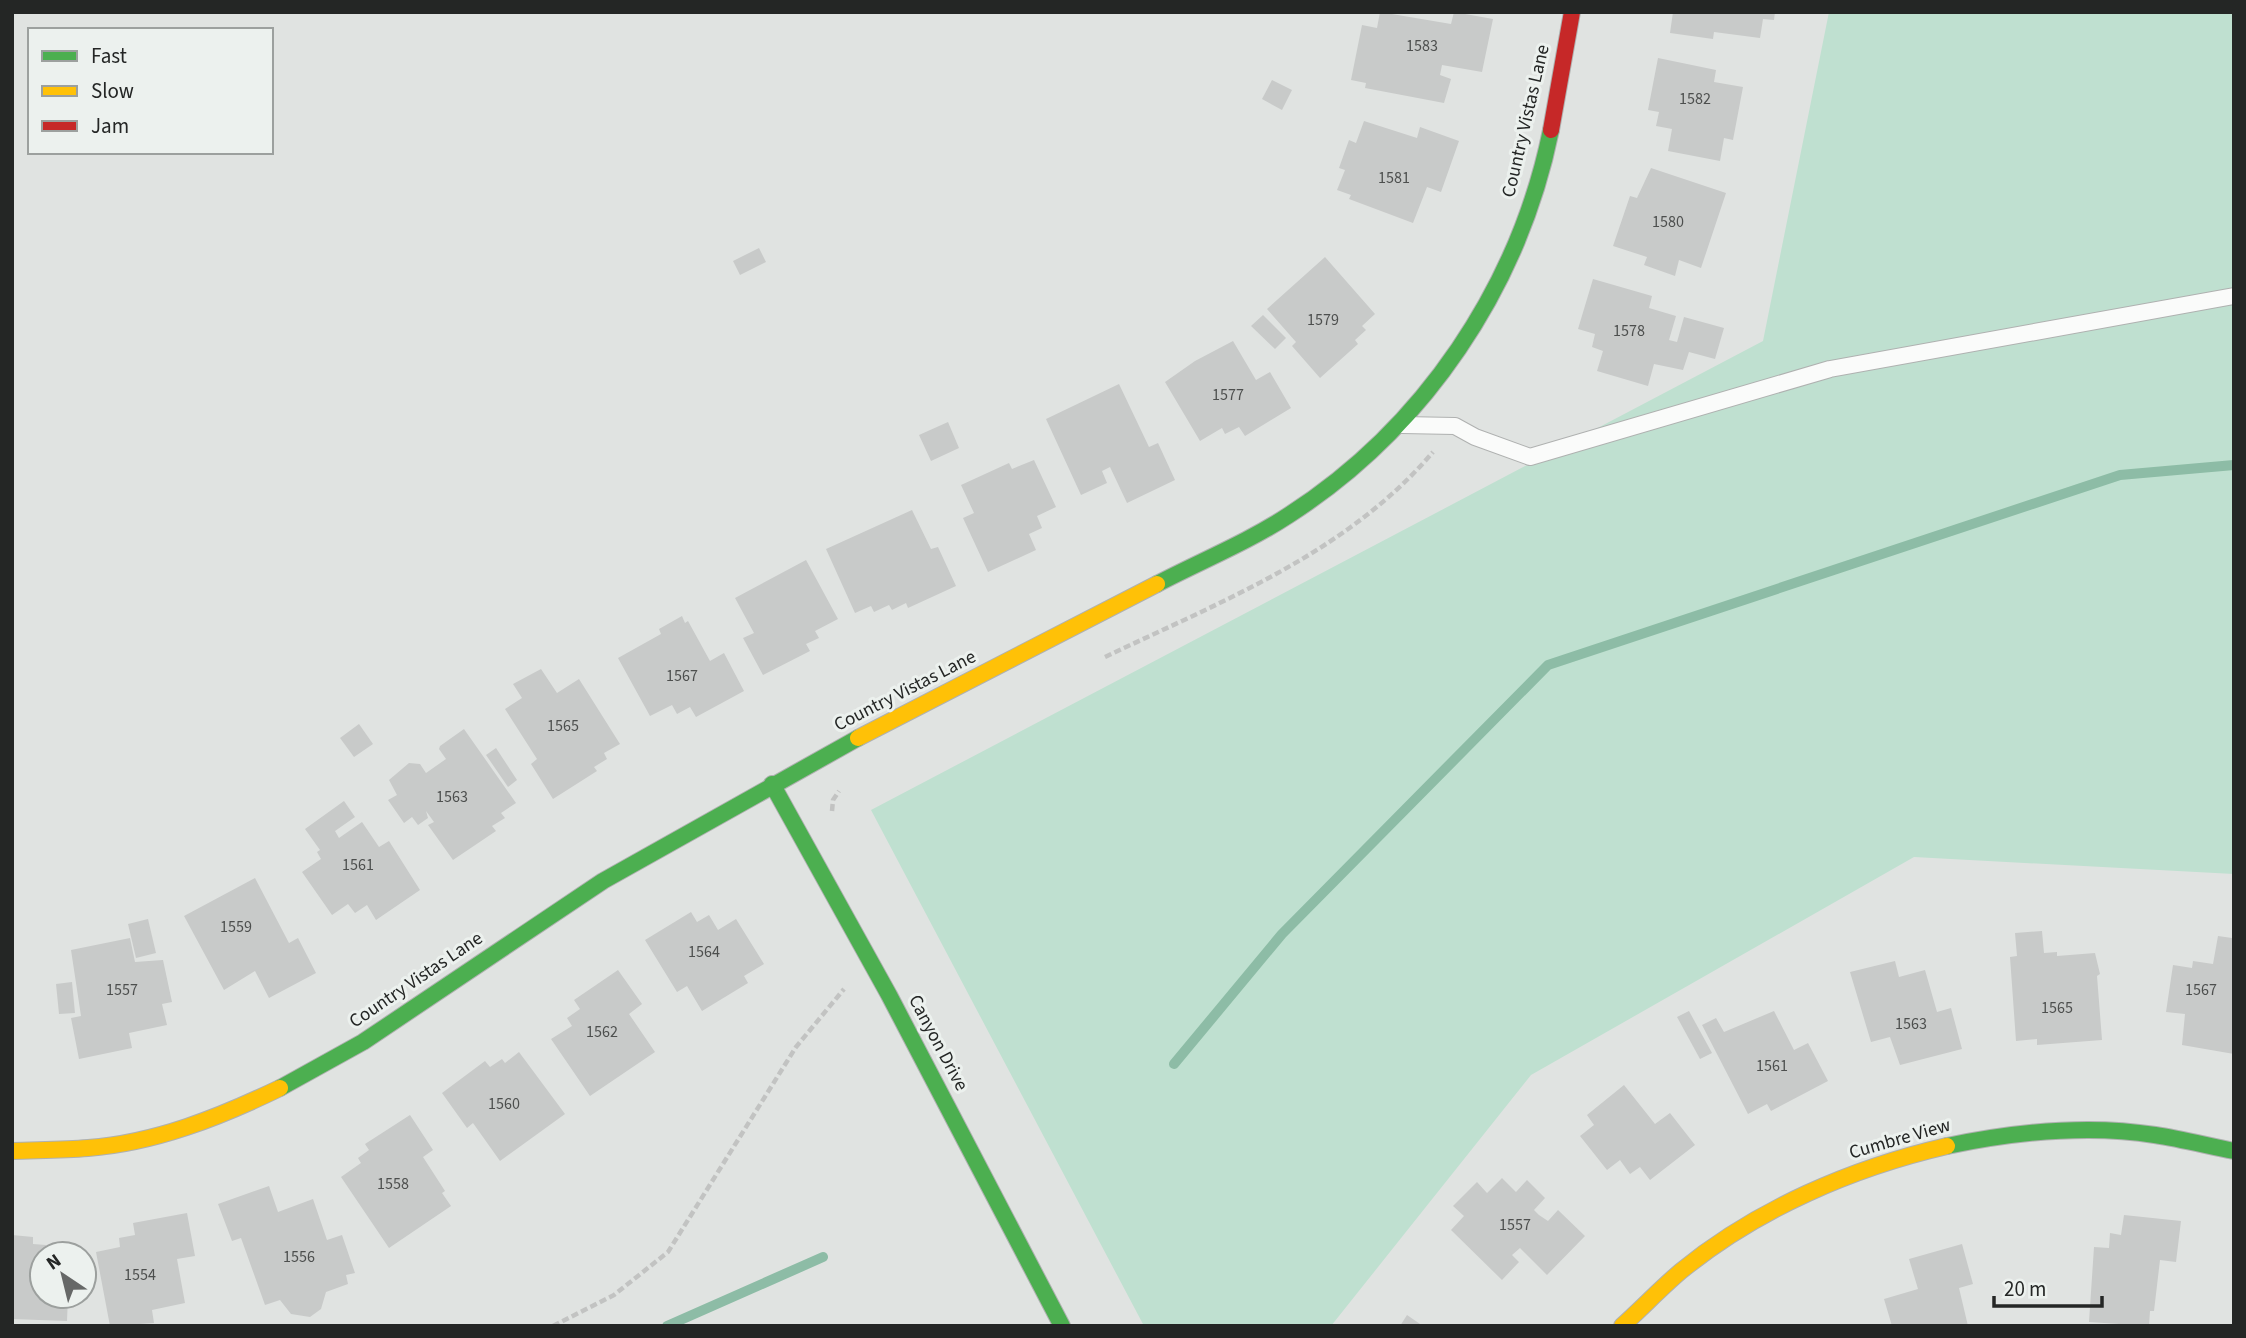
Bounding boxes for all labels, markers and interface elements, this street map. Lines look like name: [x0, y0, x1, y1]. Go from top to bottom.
legend: [28, 28, 273, 154]
house number: 1583: [1406, 35, 1438, 57]
text: Fast: [91, 41, 127, 71]
street label: Country Vistas Lane: [1495, 42, 1557, 200]
text: Slow: [91, 76, 134, 106]
house number: 1582: [1679, 88, 1711, 110]
text: Jam: [91, 111, 129, 141]
house number: 1581: [1378, 167, 1410, 189]
house number: 1580: [1652, 211, 1684, 233]
house number: 1579: [1307, 309, 1339, 331]
house number: 1578: [1613, 320, 1645, 342]
house number: 1577: [1212, 384, 1244, 406]
street label: Country Vistas Lane: [829, 644, 981, 738]
house number: 1567: [666, 665, 698, 687]
house number: 1565: [547, 715, 579, 737]
house number: 1563: [436, 786, 468, 808]
house number: 1561: [342, 854, 374, 876]
house number: 1559: [220, 916, 252, 938]
street label: Country Vistas Lane: [344, 925, 488, 1035]
house number: 1564: [688, 941, 720, 963]
house number: 1557: [106, 979, 138, 1001]
house number: 1567: [2185, 979, 2217, 1001]
street label: Canyon Drive: [901, 990, 975, 1096]
house number: 1565: [2041, 997, 2073, 1019]
house number: 1563: [1895, 1013, 1927, 1035]
house number: 1562: [586, 1021, 618, 1043]
house number: 1561: [1756, 1055, 1788, 1077]
house number: 1560: [488, 1093, 520, 1115]
street label: Cumbre View: [1846, 1112, 1954, 1166]
house number: 1558: [377, 1173, 409, 1195]
house number: 1557: [1499, 1214, 1531, 1236]
north arrow: [28, 1240, 98, 1310]
house number: 1556: [283, 1246, 315, 1268]
text: N: [41, 1248, 67, 1277]
house number: 1554: [124, 1264, 156, 1286]
scale bar: [1994, 1264, 2102, 1308]
text: 20 m: [2004, 1274, 2046, 1304]

